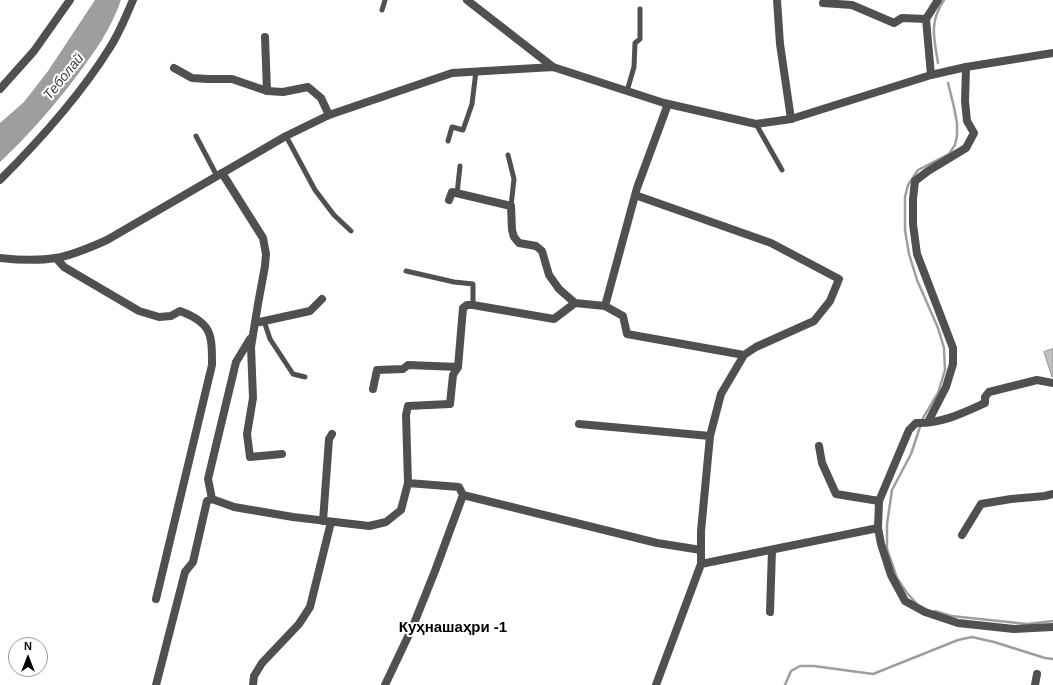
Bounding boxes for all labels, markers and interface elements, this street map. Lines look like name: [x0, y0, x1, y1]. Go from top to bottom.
water label: Теболай: [40, 50, 88, 104]
district label: Куҳнашаҳри -1: [399, 619, 507, 637]
north arrow: [8, 637, 48, 677]
text: N: [24, 640, 32, 652]

